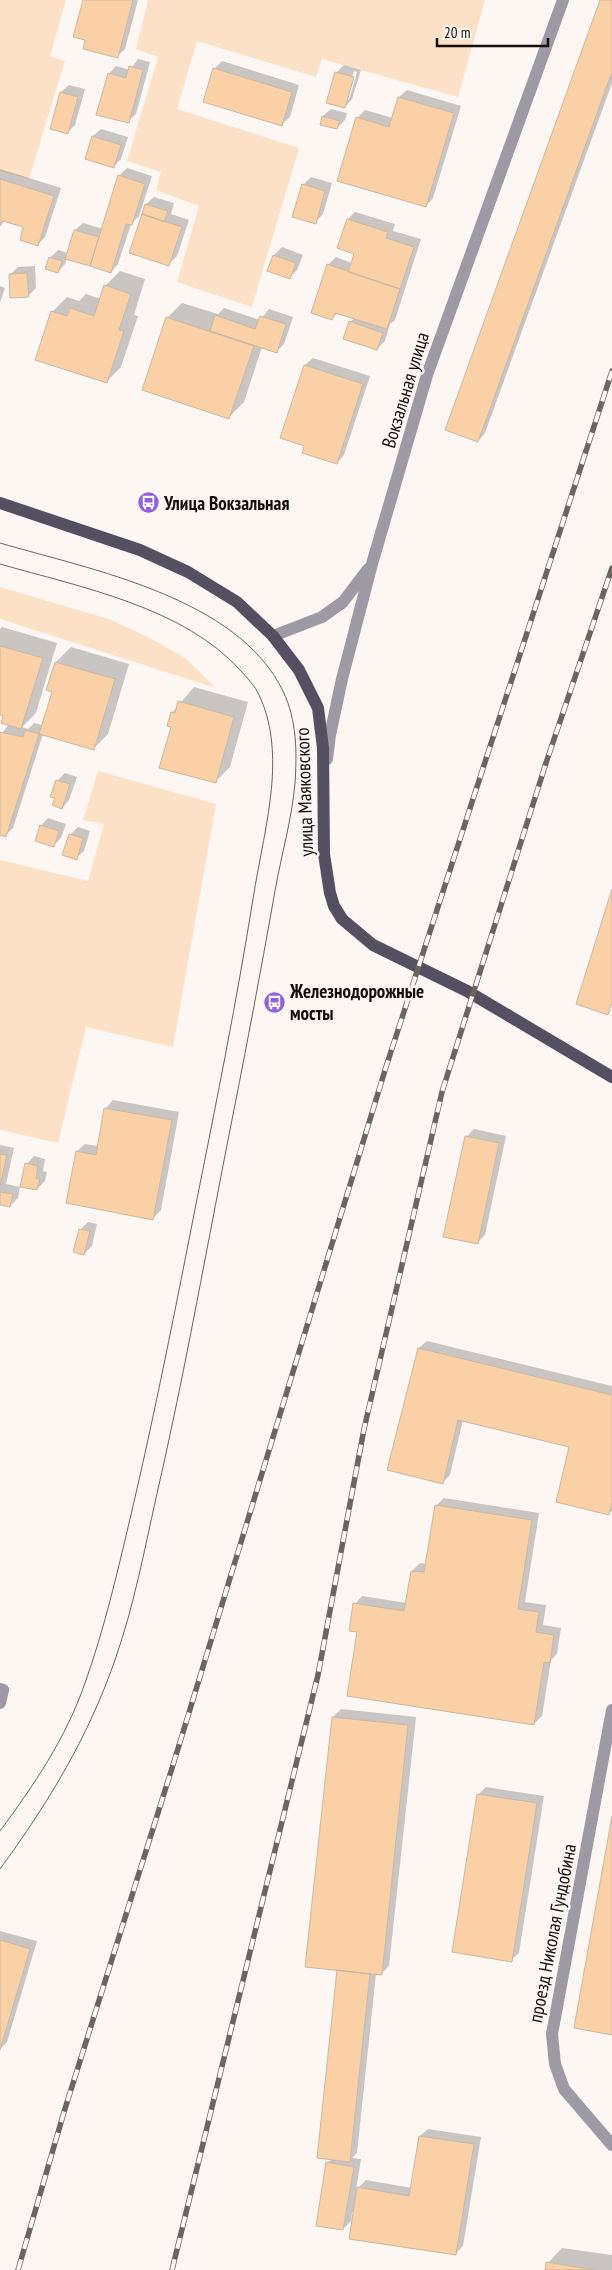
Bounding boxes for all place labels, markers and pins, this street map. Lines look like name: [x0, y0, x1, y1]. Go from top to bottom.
bus stop icon: Улица Вокзальная: [136, 491, 160, 515]
place label: Улица Вокзальная: [163, 491, 289, 515]
place label: Железнодорожные мосты: [289, 979, 424, 1025]
bus stop icon: Железнодорожные мосты: [262, 990, 286, 1014]

